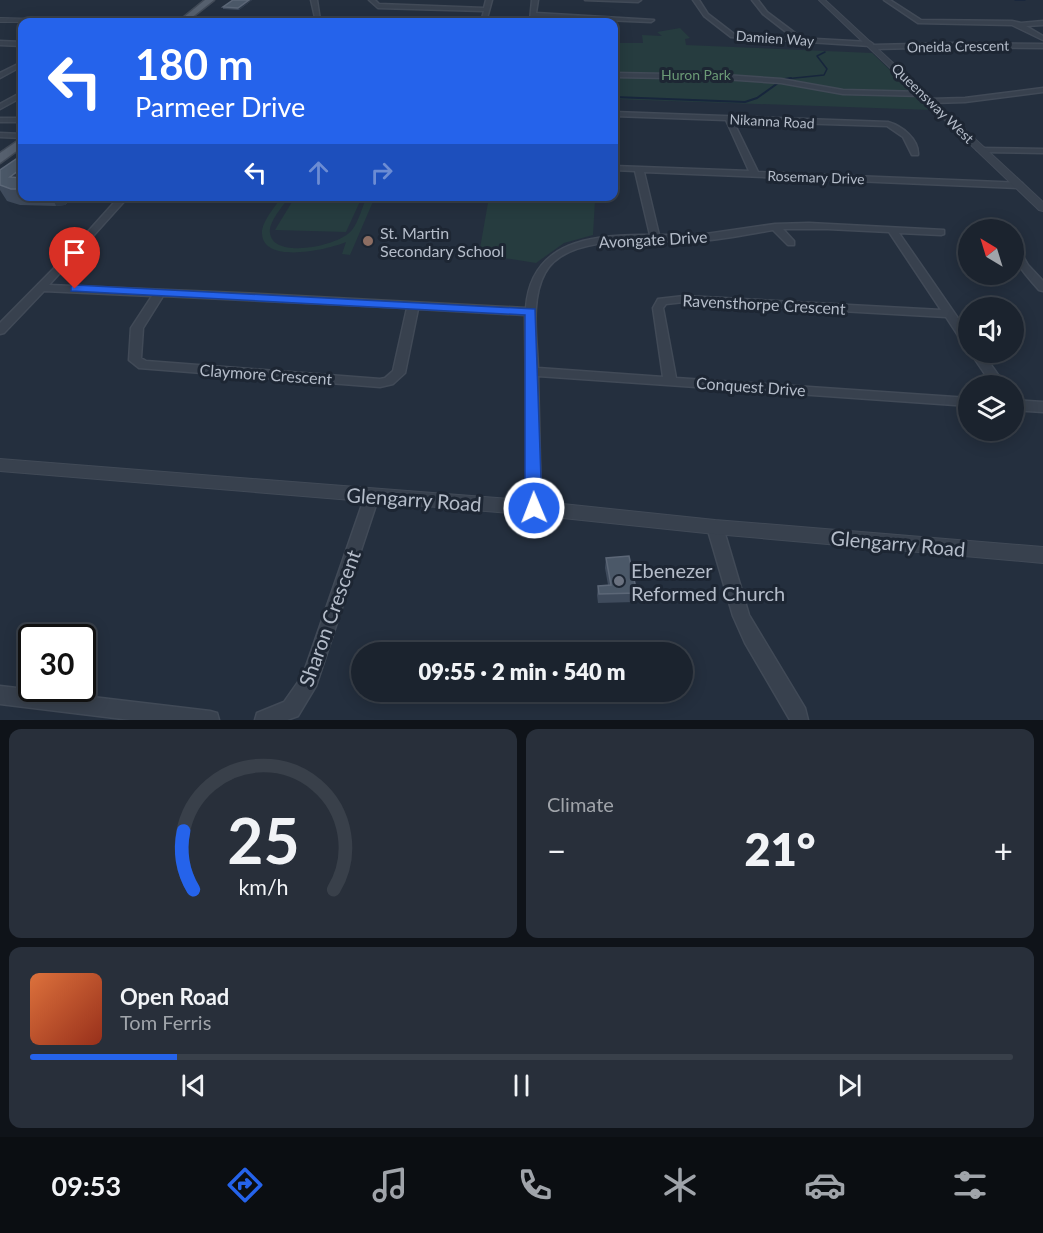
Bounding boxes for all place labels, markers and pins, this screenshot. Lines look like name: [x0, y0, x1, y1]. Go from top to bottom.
place label: St. Martin Secondary School: [380, 223, 504, 260]
pin: [49, 227, 100, 289]
marker: St. Martin Secondary School: [361, 234, 375, 248]
place label: Ebenezer Reformed Church: [631, 558, 785, 605]
marker: Ebenezer Reformed Church: [612, 574, 626, 588]

